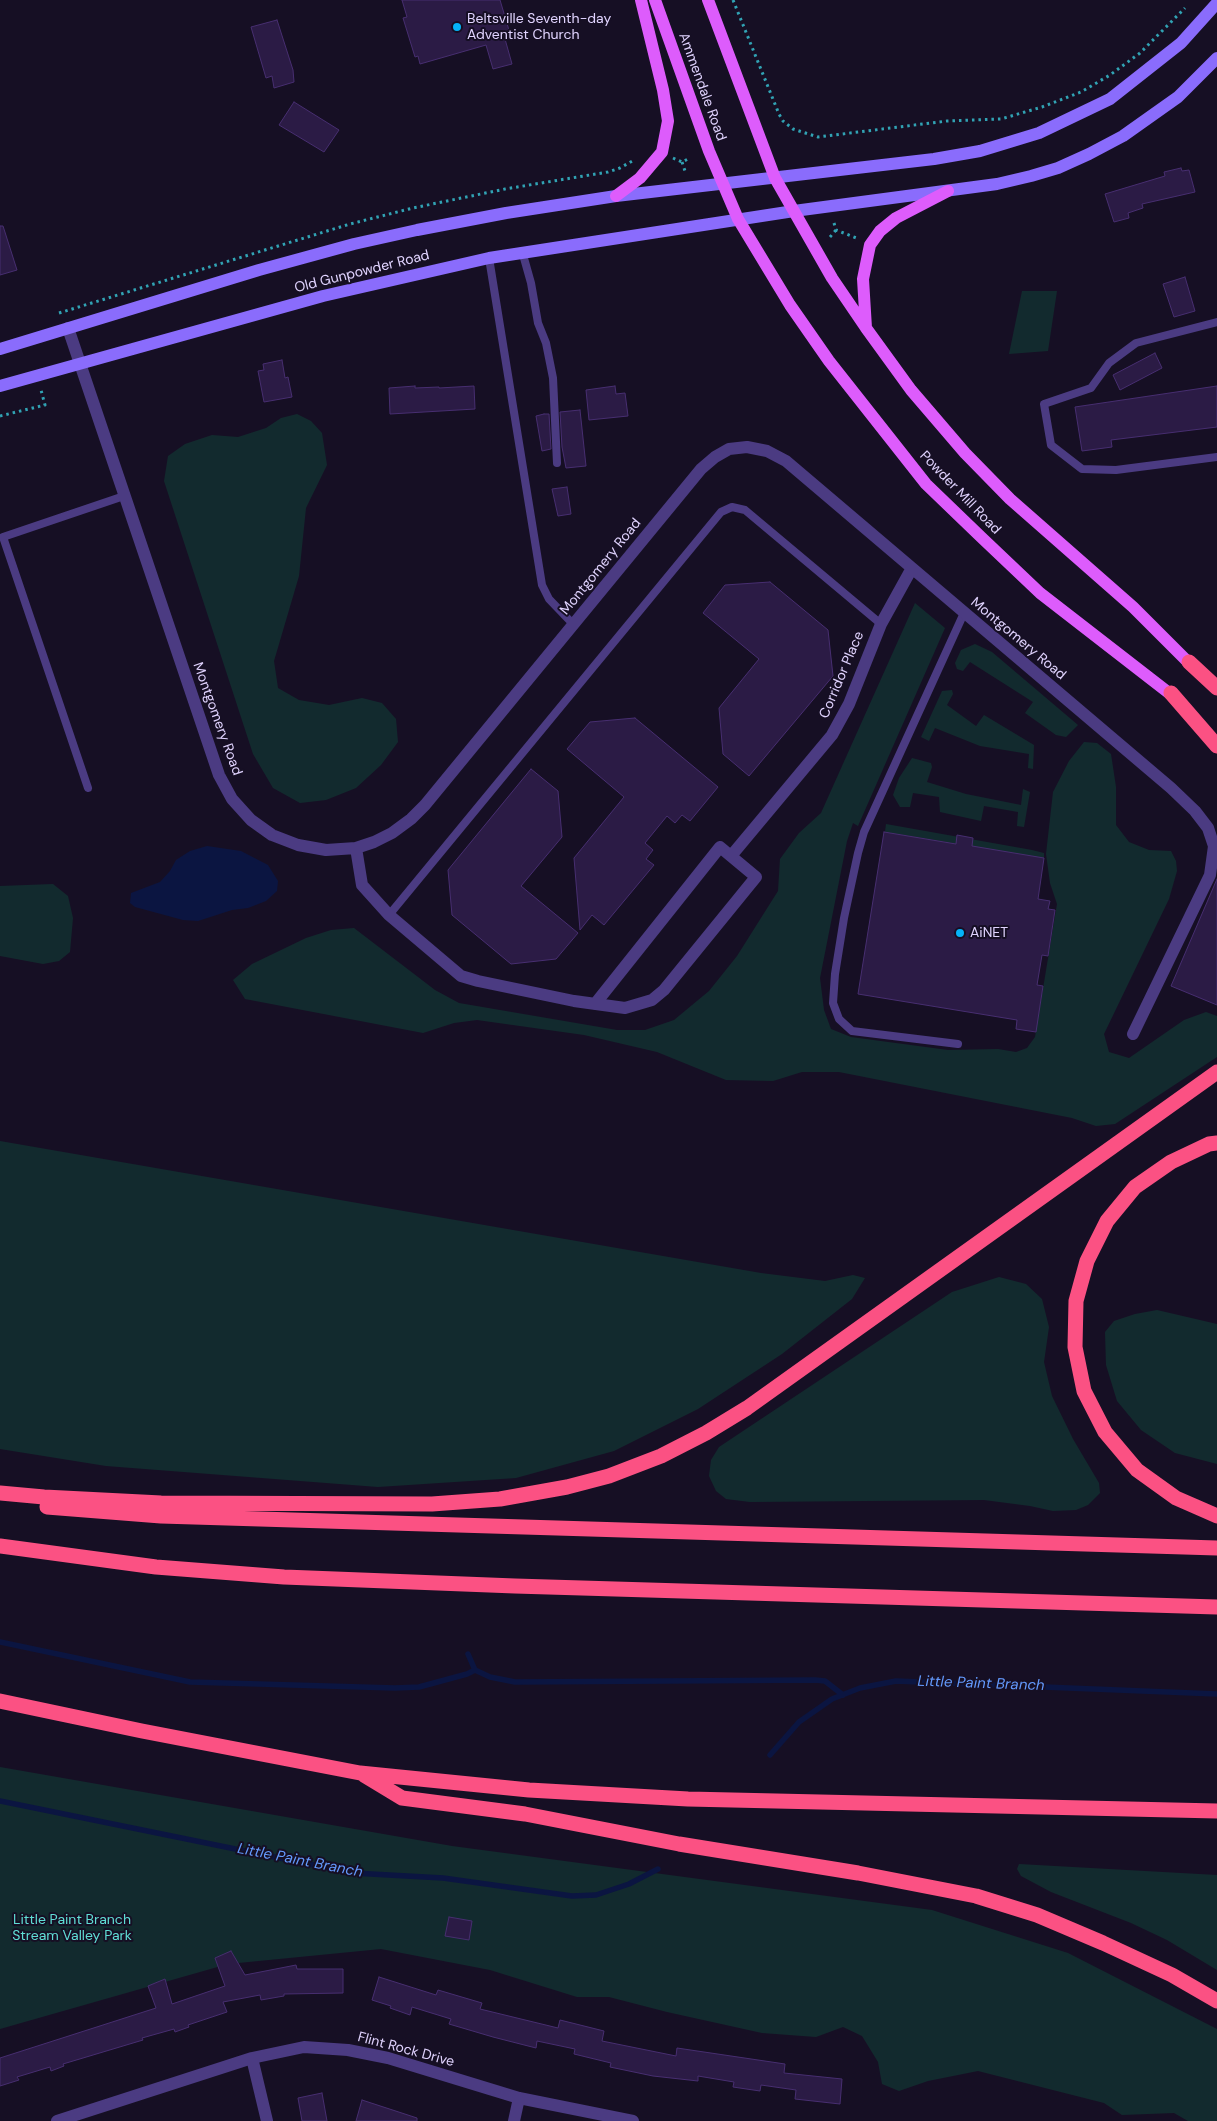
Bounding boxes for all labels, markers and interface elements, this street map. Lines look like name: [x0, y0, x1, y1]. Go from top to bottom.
place label: Beltsville Seventh-day Adventist Church: [467, 11, 611, 44]
marker: Beltsville Seventh-day Adventist Church: [451, 21, 463, 33]
street label: Ammendale Road: [675, 31, 729, 143]
street label: Old Gunpowder Road: [293, 247, 431, 297]
street label: Powder Mill Road: [916, 448, 1004, 538]
street label: Montgomery Road: [557, 515, 645, 619]
street label: Montgomery Road: [967, 594, 1069, 684]
street label: Corridor Place: [816, 629, 868, 721]
street label: Montgomery Road: [189, 660, 245, 778]
place label: AiNET: [970, 925, 1008, 941]
marker: AiNET: [954, 927, 966, 939]
water label: Little Paint Branch: [917, 1673, 1045, 1695]
water label: Little Paint Branch: [236, 1840, 364, 1882]
park label: Little Paint Branch Stream Valley Park: [12, 1912, 132, 1944]
street label: Flint Rock Drive: [356, 2029, 456, 2071]

